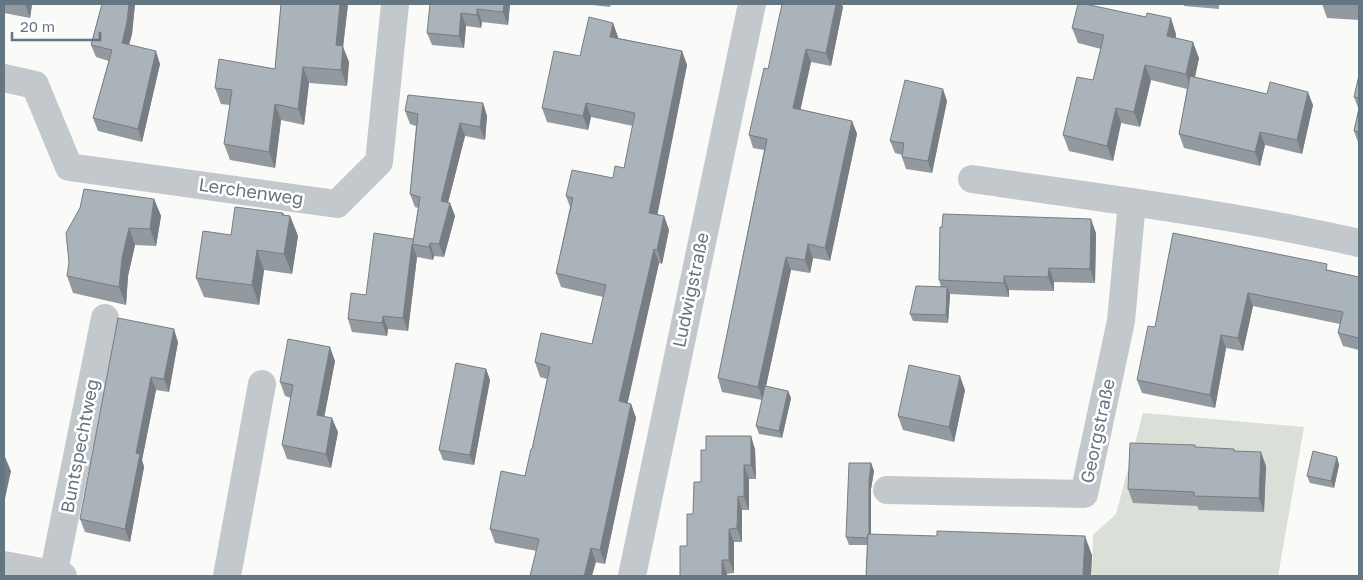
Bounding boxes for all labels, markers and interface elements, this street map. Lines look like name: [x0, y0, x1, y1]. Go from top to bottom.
scale bar: [12, 10, 100, 42]
text: 20 m: [20, 17, 55, 35]
street label: Lerchenweg: [197, 173, 305, 209]
street label: Ludwigstraße: [667, 230, 713, 349]
street label: Georgstraße: [1075, 376, 1119, 485]
street label: Buntspechtweg: [55, 377, 103, 515]

